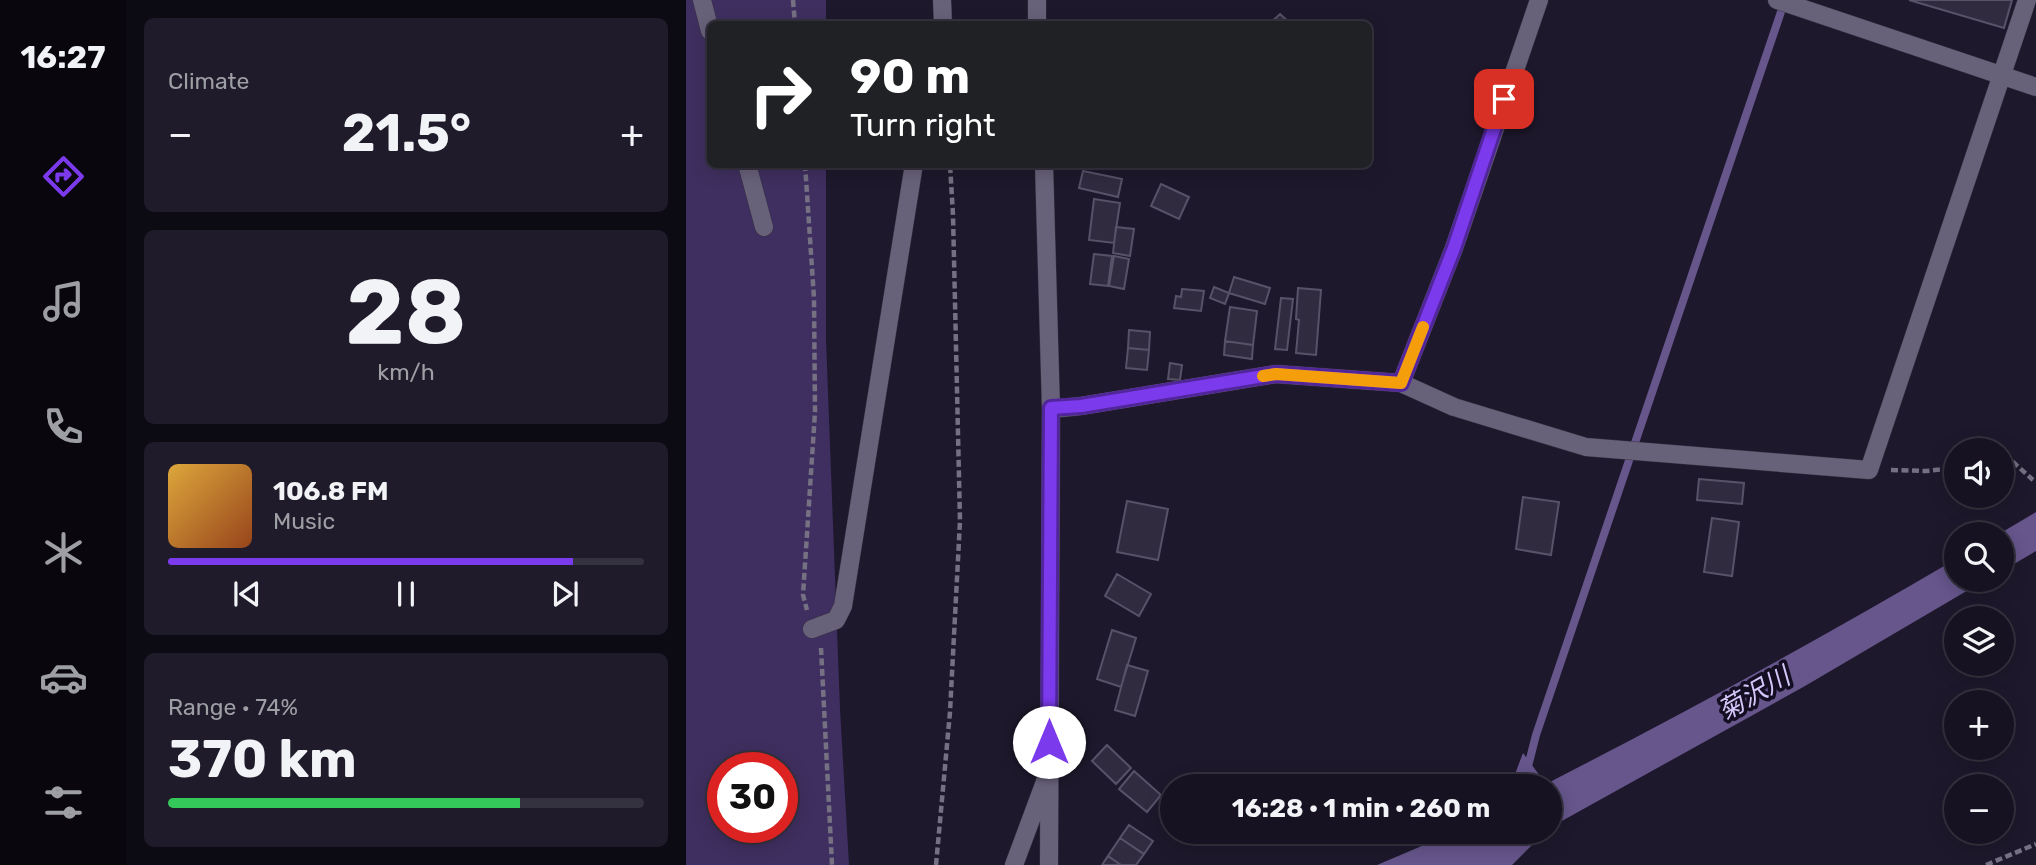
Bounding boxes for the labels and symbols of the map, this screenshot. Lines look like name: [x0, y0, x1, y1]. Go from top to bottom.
pin: [1474, 69, 1534, 129]
water label: 菊沢川: [1712, 660, 1798, 727]
position arrow: [1012, 705, 1086, 779]
speed limit sign: 30: [707, 752, 798, 843]

